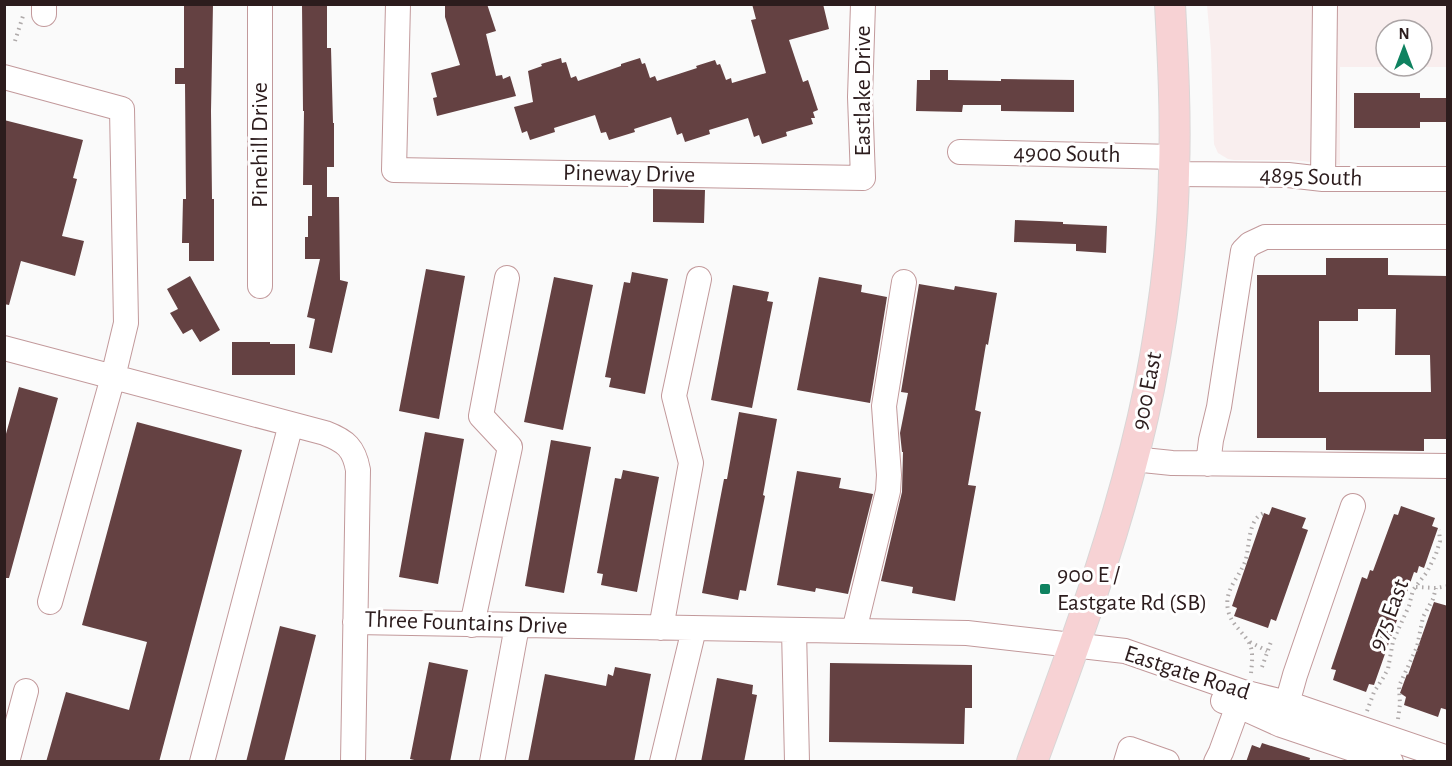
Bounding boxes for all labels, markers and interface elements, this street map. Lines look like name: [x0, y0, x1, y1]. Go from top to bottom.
north arrow: [1374, 18, 1434, 78]
street label: Eastlake Drive: [851, 25, 875, 157]
text: N: [1398, 26, 1410, 42]
street label: Pinehill Drive: [248, 82, 272, 208]
street label: 4900 South: [1013, 141, 1121, 167]
street label: Pineway Drive: [563, 161, 695, 187]
street label: 4895 South: [1259, 163, 1363, 191]
street label: 900 East: [1128, 349, 1166, 432]
place label: 900 E / Eastgate Rd (SB): [1057, 563, 1207, 615]
street label: 975 East: [1365, 576, 1414, 654]
marker: 900 E / Eastgate Rd (SB): [1038, 582, 1052, 596]
street label: Three Fountains Drive: [364, 607, 568, 639]
street label: Eastgate Road: [1121, 641, 1253, 705]

